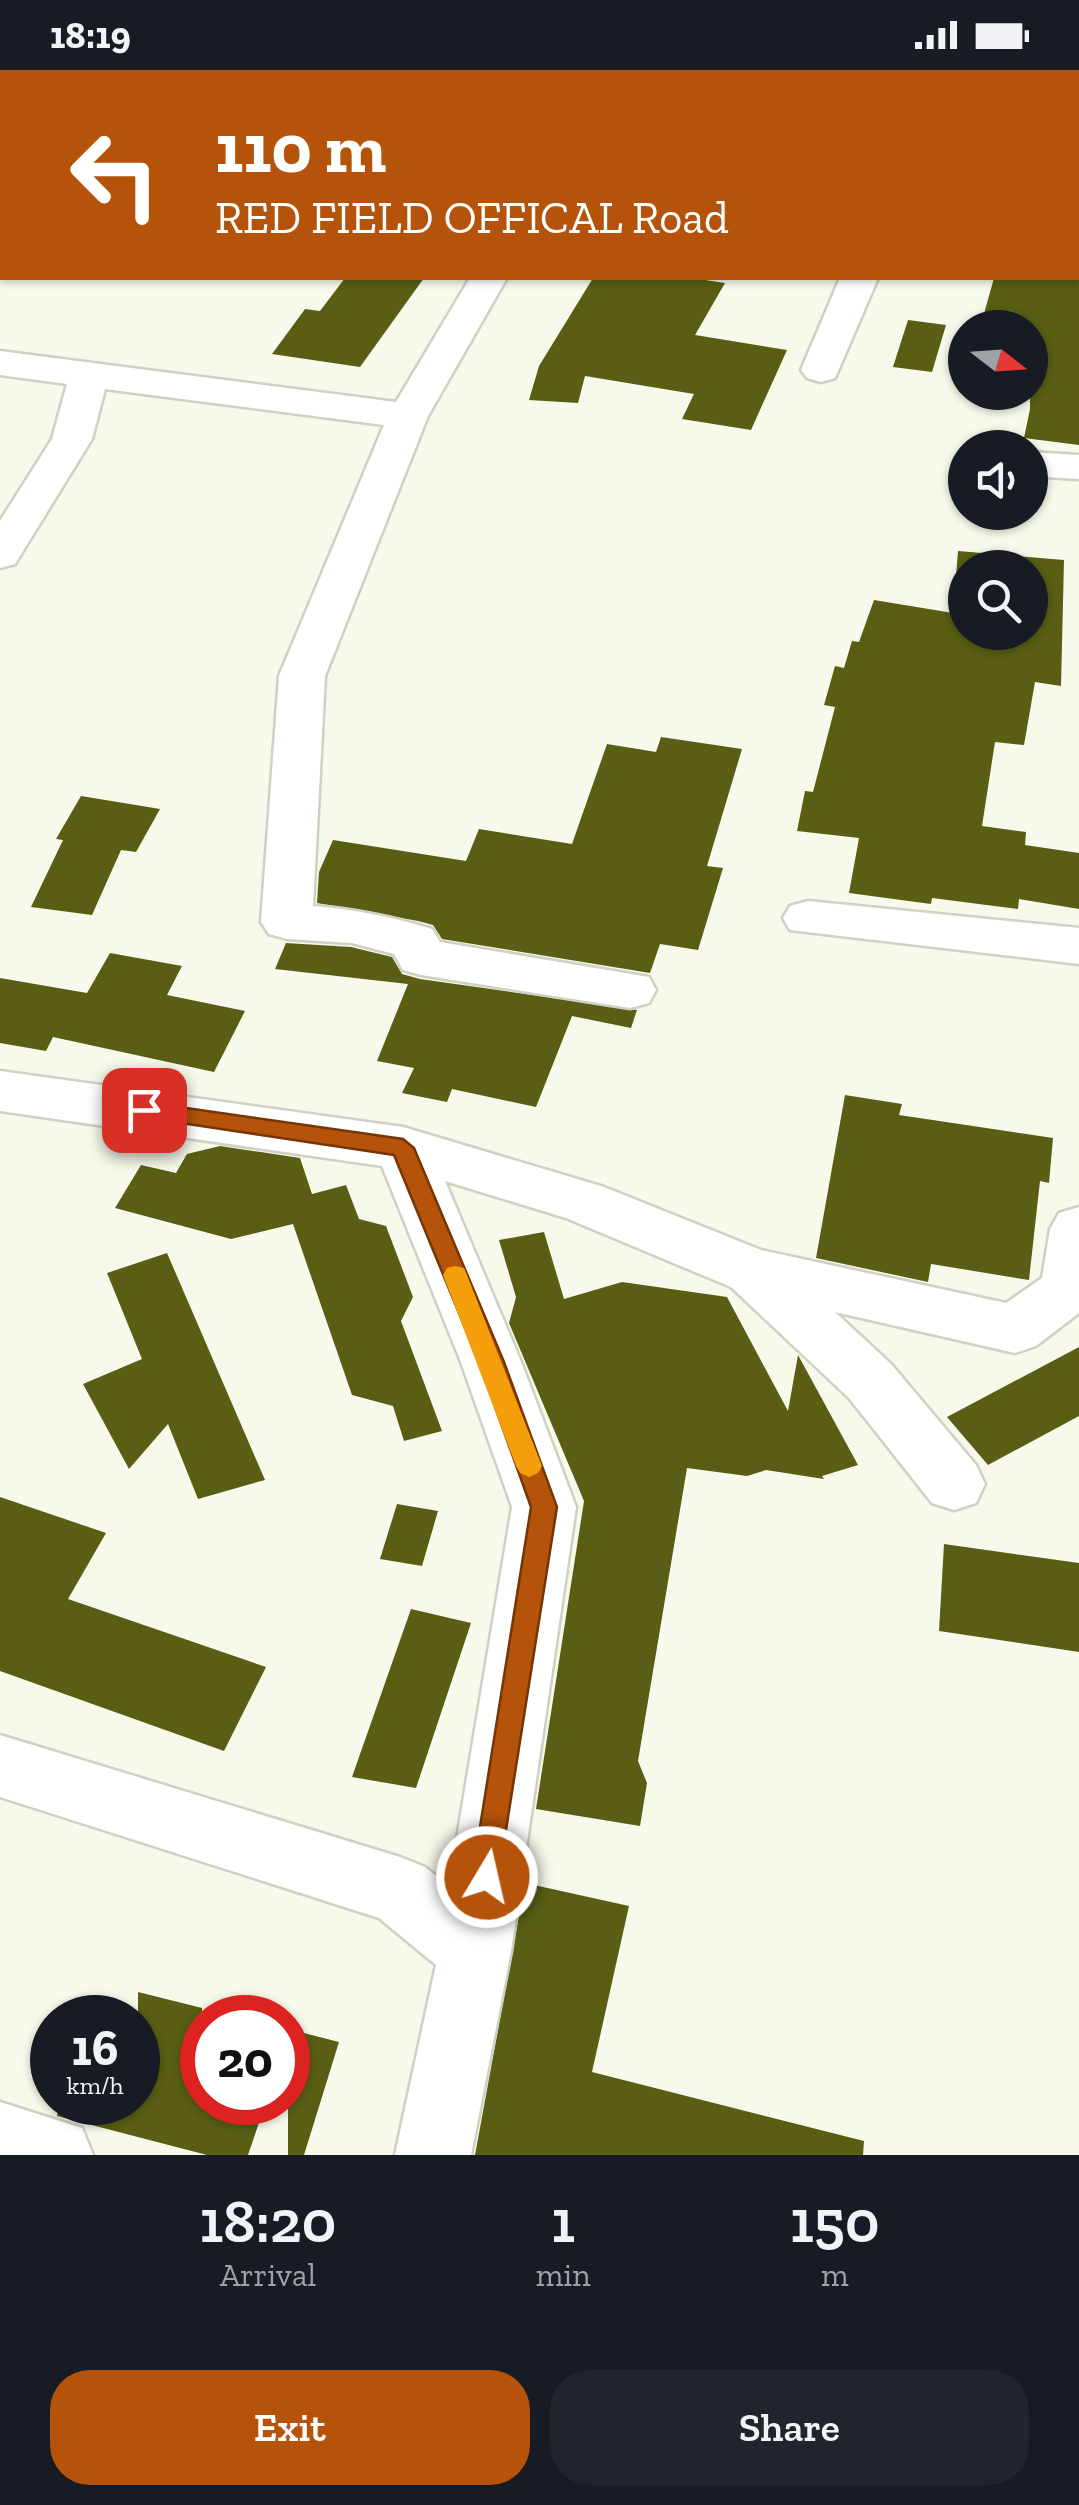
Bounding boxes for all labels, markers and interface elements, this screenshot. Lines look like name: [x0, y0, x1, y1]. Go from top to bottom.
text: 18:19: [50, 12, 131, 58]
text: 110 m: [215, 106, 386, 190]
icon: left: [50, 110, 180, 240]
text: RED FIELD OFFICAL Road: [215, 191, 729, 245]
north arrow: [948, 310, 1048, 410]
map controls: [948, 310, 1048, 650]
button: sound: [948, 430, 1048, 530]
button: search: [948, 550, 1048, 650]
pin: [102, 1068, 187, 1153]
icon: arrive: [117, 1083, 172, 1138]
position arrow: [435, 1825, 539, 1929]
speed limit sign: 20: [180, 1995, 310, 2125]
text: 16: [72, 2018, 119, 2078]
text: km/h: [66, 2070, 124, 2100]
text: 18:20: [199, 2185, 336, 2257]
text: 1: [551, 2185, 575, 2257]
text: 150: [790, 2185, 880, 2257]
text: Arrival: [220, 2256, 316, 2294]
text: min: [536, 2256, 591, 2294]
text: m: [821, 2256, 849, 2294]
button: Exit: [50, 2370, 530, 2485]
button: Share: [550, 2370, 1029, 2485]

